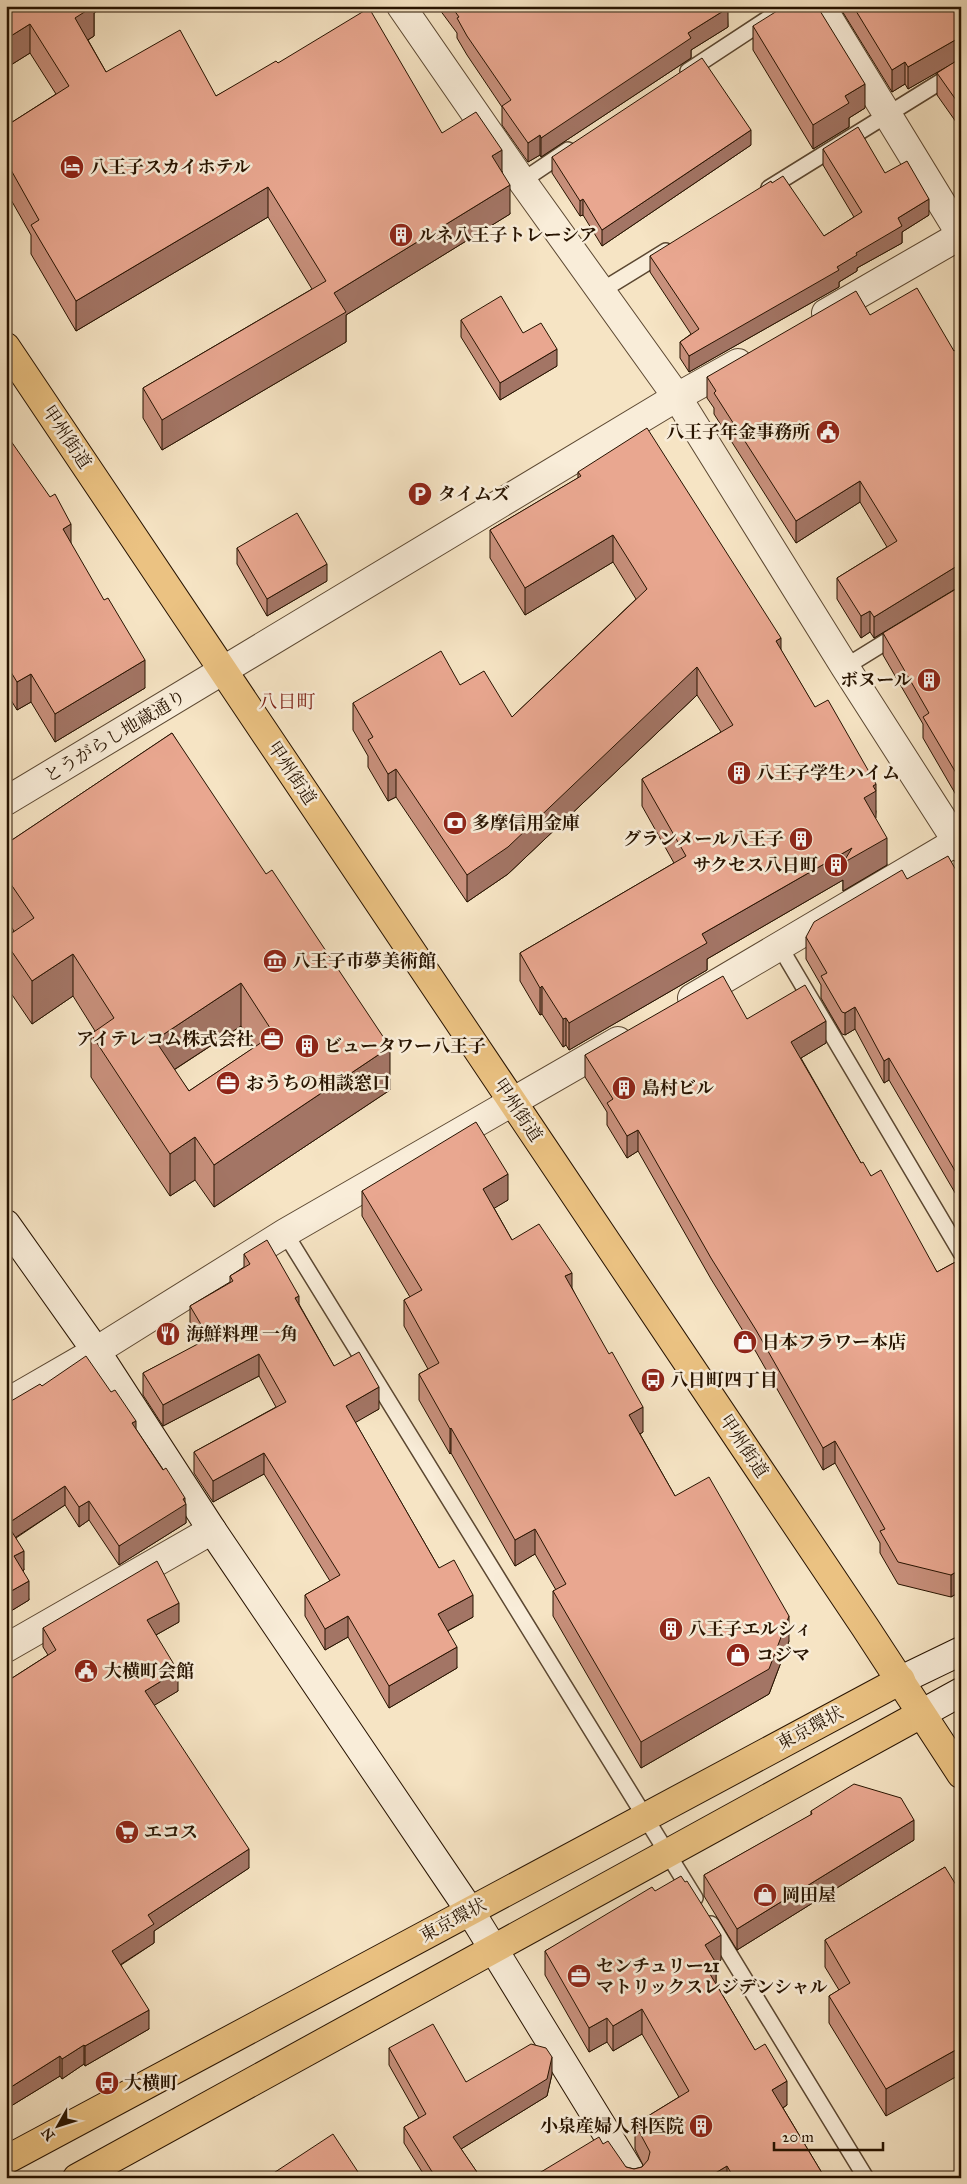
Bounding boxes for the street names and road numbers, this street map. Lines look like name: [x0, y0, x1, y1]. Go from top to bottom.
street label: 甲州街道: [38, 401, 96, 473]
street label: とうがらし地蔵通り: [40, 685, 190, 787]
street label: 甲州街道: [263, 737, 321, 809]
street label: 甲州街道: [489, 1074, 547, 1146]
street label: 甲州街道: [715, 1410, 773, 1482]
street label: 東京環状: [773, 1701, 847, 1755]
street label: 東京環状: [416, 1893, 490, 1947]

